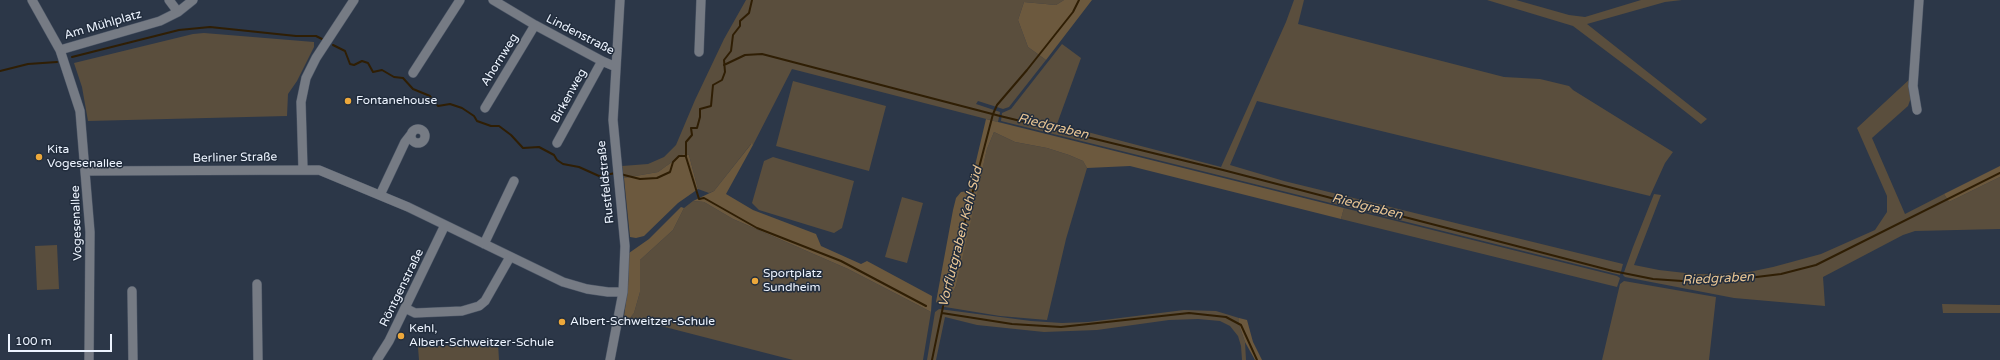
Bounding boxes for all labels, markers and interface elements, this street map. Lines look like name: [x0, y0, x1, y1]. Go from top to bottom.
street label: Am Mühlplatz: [63, 7, 143, 43]
street label: Lindenstraße: [543, 12, 617, 58]
street label: Ahornweg: [478, 31, 522, 89]
street label: Birkenweg: [548, 66, 590, 126]
place label: Fontanehouse: [356, 94, 437, 108]
marker: Fontanehouse: [343, 96, 353, 106]
water label: Riedgraben: [1016, 111, 1090, 143]
street label: Rustfeldstraße: [594, 140, 618, 224]
place label: Kita Vogesenallee: [47, 143, 122, 171]
street label: Berliner Straße: [193, 150, 277, 166]
marker: Kita Vogesenallee: [34, 152, 44, 162]
water label: Vorflutgraben Kehl Süd: [936, 165, 986, 309]
street label: Vogesenallee: [68, 185, 86, 261]
water label: Riedgraben: [1330, 191, 1404, 223]
street label: Röntgenstraße: [377, 247, 427, 329]
place label: Sportplatz Sundheim: [763, 267, 822, 295]
water label: Riedgraben: [1682, 269, 1754, 289]
marker: Sportplatz Sundheim: [750, 276, 760, 286]
place label: Albert-Schweitzer-Schule: [570, 315, 715, 329]
marker: Albert-Schweitzer-Schule: [557, 317, 567, 327]
place label: Kehl, Albert-Schweitzer-Schule: [409, 322, 554, 350]
scale bar: [10, 326, 114, 352]
marker: Kehl, Albert-Schweitzer-Schule: [396, 331, 406, 341]
text: 100 m: [15, 334, 52, 348]

